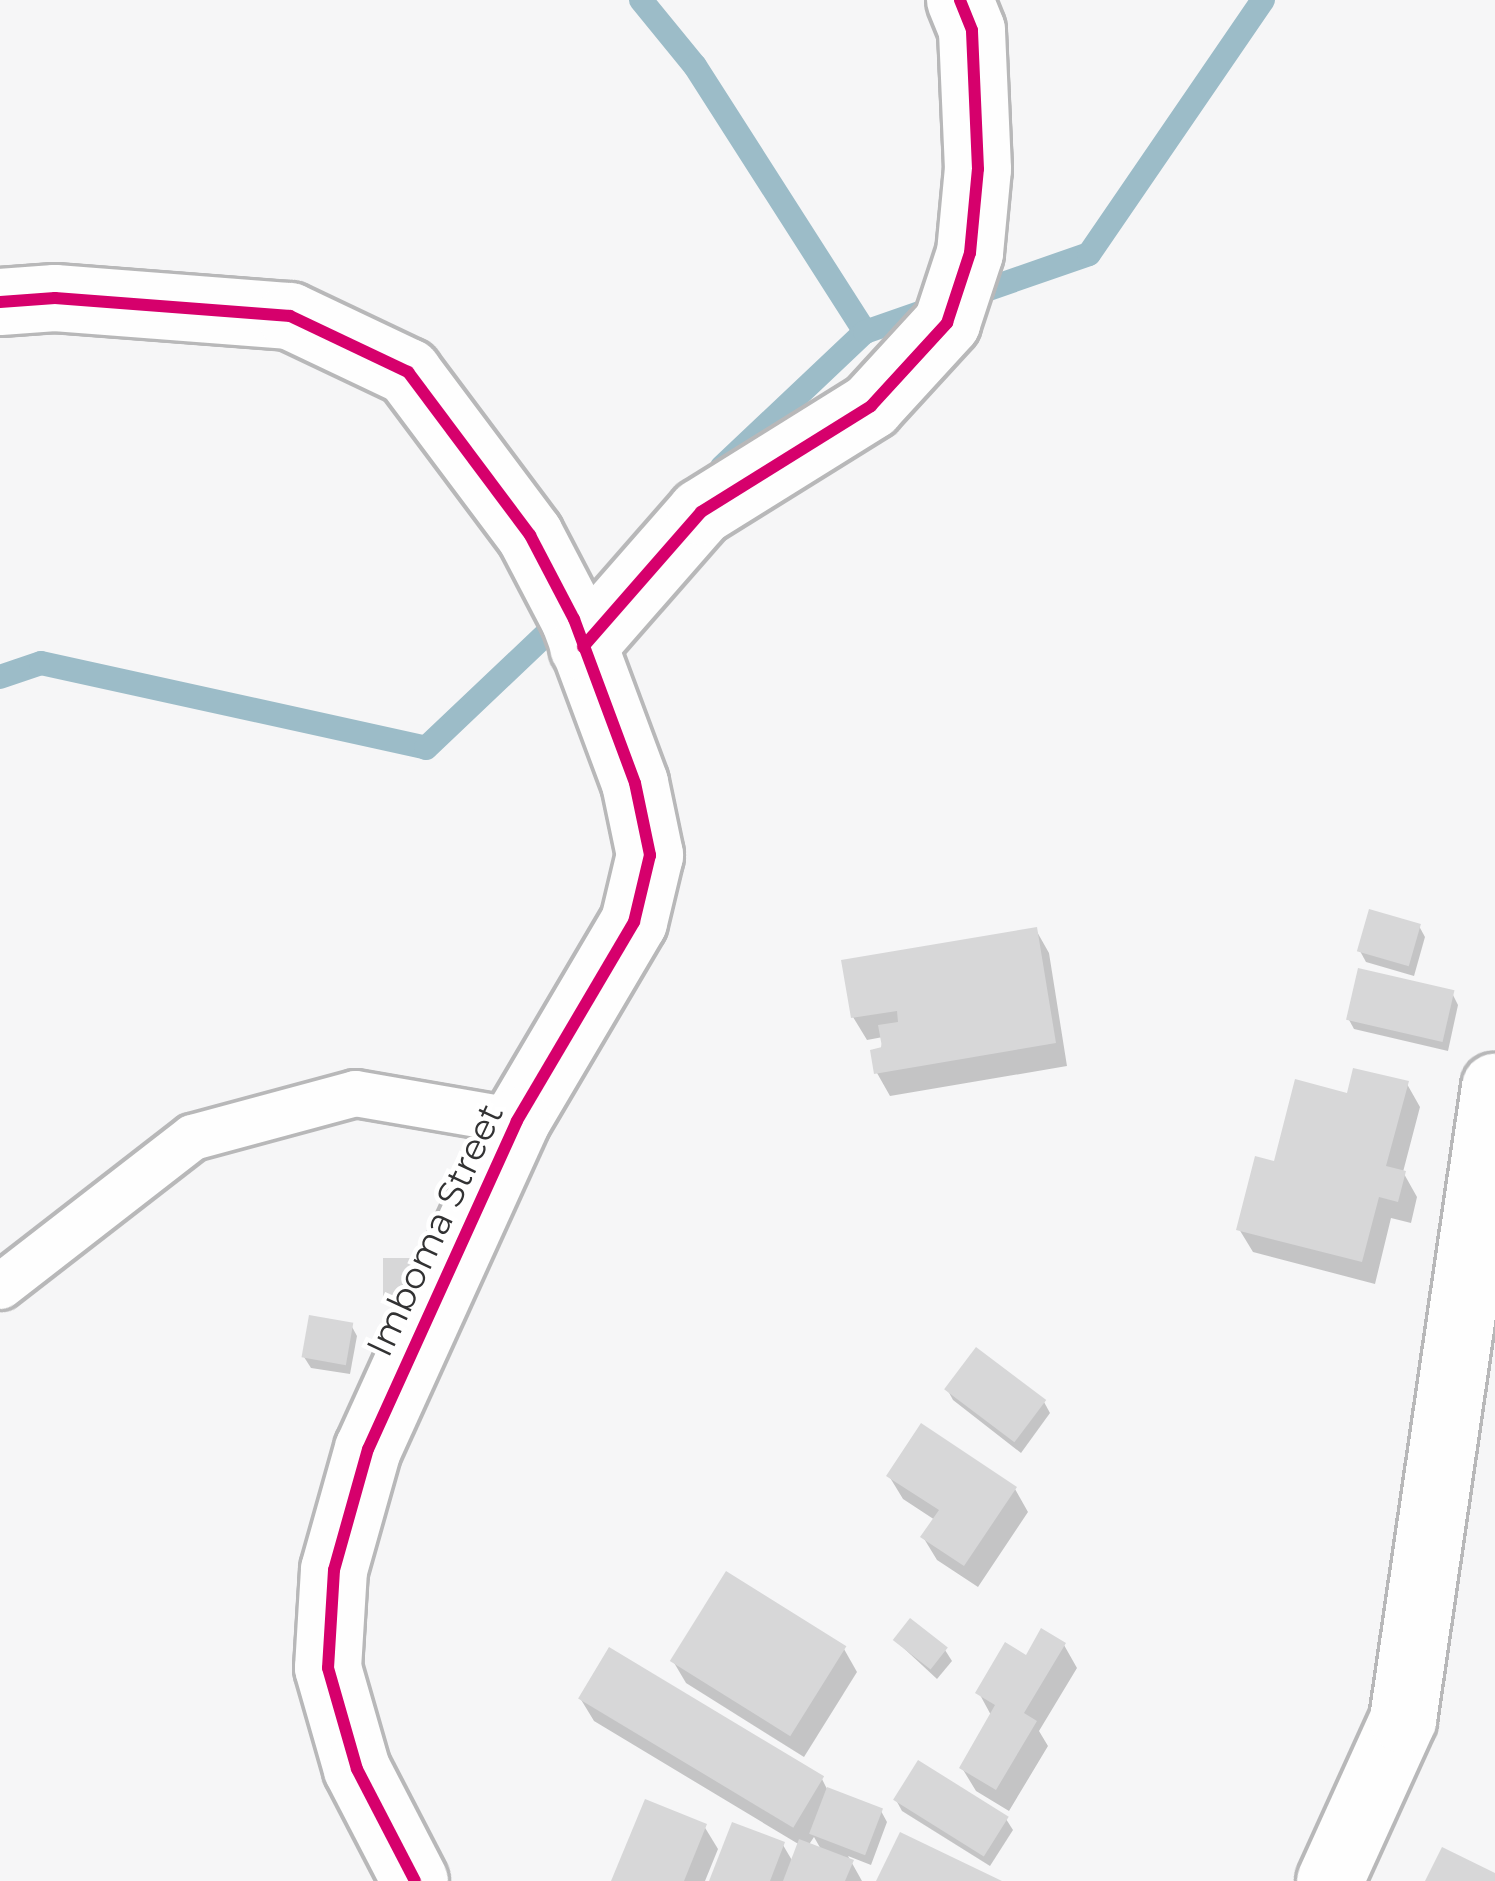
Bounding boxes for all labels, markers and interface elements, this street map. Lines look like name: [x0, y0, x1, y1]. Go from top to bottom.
street label: Imboma Street: [358, 1097, 512, 1363]

